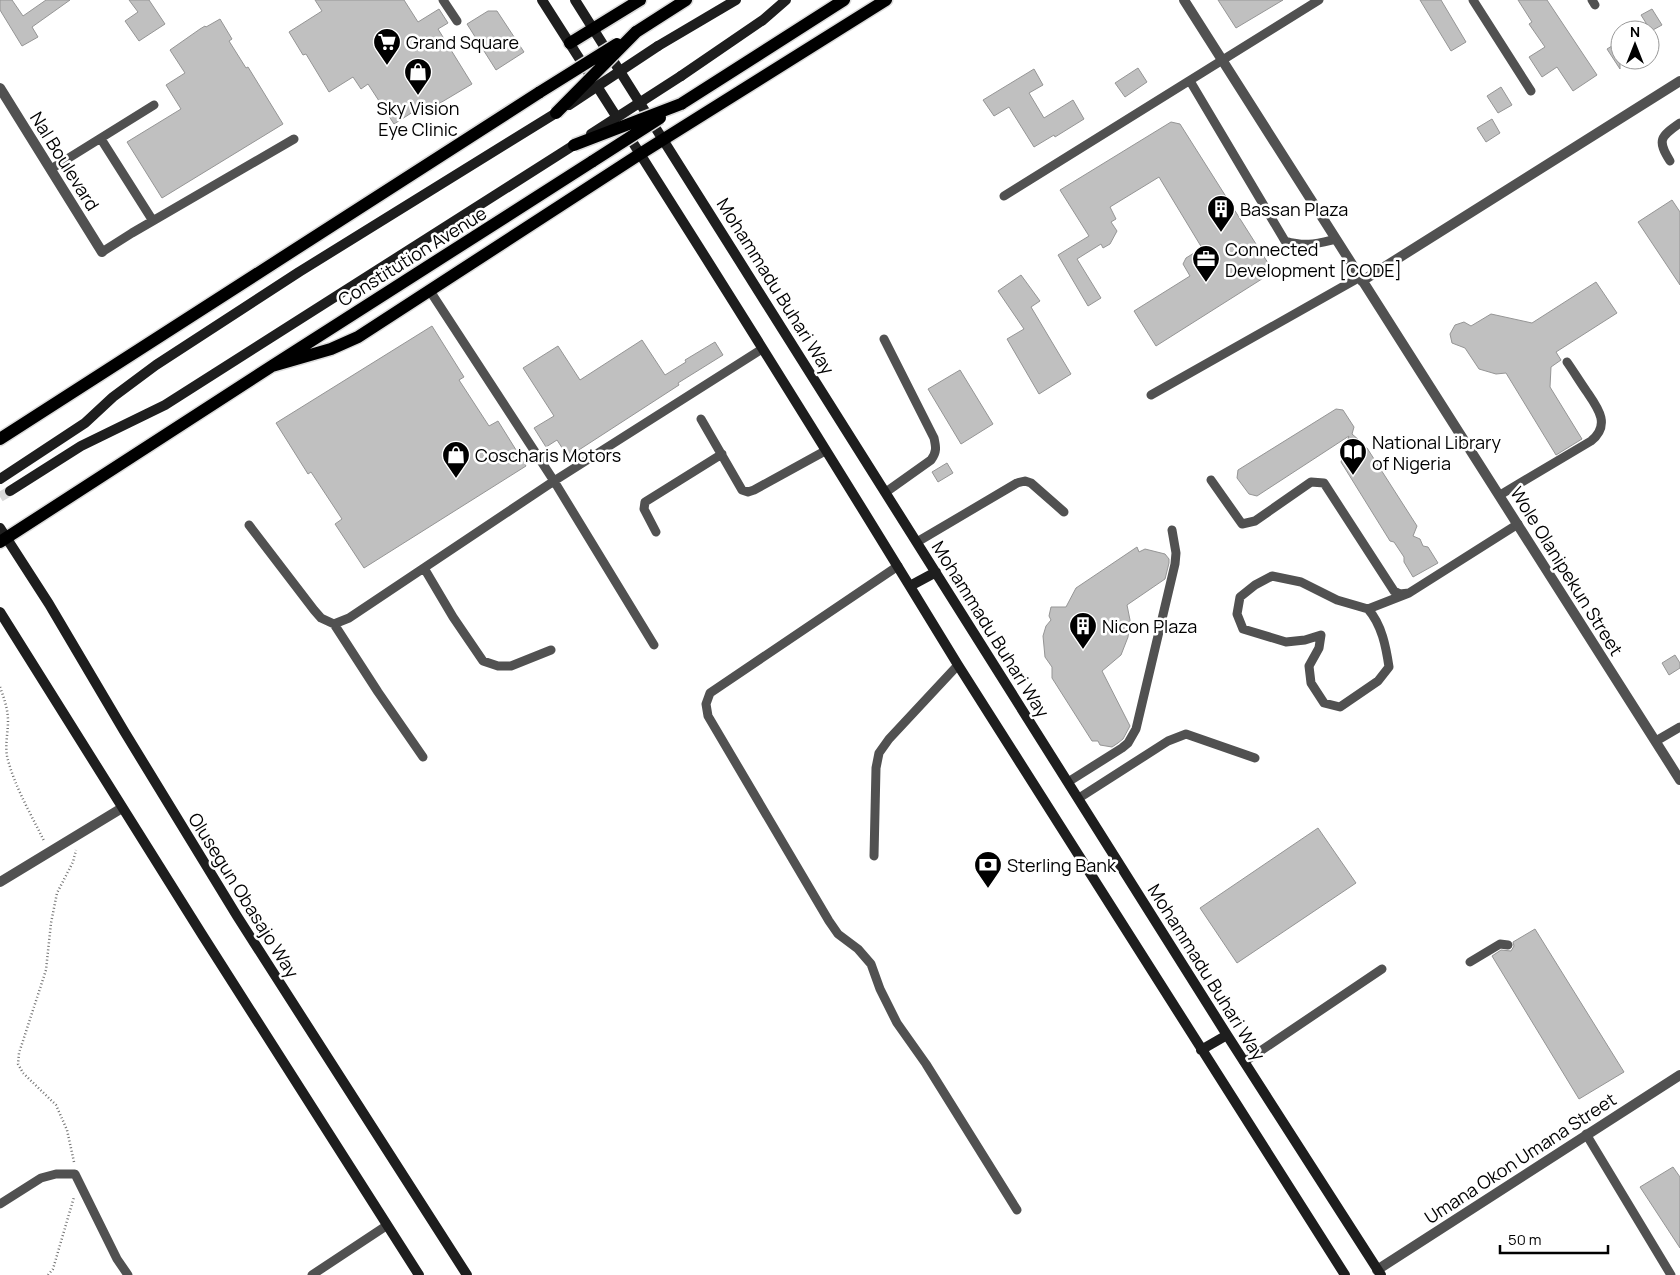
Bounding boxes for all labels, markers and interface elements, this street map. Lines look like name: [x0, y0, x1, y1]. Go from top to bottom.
north arrow: [1610, 20, 1660, 70]
text: N: [1630, 22, 1640, 41]
supermarket icon: Grand Square: [372, 27, 402, 66]
place label: Grand Square: [406, 30, 519, 54]
shop icon: Sky Vision Eye Clinic: [403, 57, 433, 96]
place label: Sky Vision Eye Clinic: [377, 96, 459, 141]
street label: Nal Boulevard: [25, 107, 105, 215]
street label: Mohammadu Buhari Way: [712, 193, 840, 379]
building icon: Bassan Plaza: [1206, 194, 1236, 233]
place label: Bassan Plaza: [1240, 197, 1348, 221]
street label: Constitution Avenue: [333, 201, 491, 311]
place label: Connected Development [CODE]: [1225, 237, 1402, 282]
office icon: Connected Development [CODE]: [1191, 244, 1221, 283]
place label: National Library of Nigeria: [1372, 430, 1501, 475]
library icon: National Library of Nigeria: [1338, 437, 1368, 476]
shop icon: Coscharis Motors: [441, 440, 471, 479]
place label: Coscharis Motors: [475, 443, 621, 467]
street label: Wole Olanipekun Street: [1505, 482, 1629, 660]
street label: Mohammadu Buhari Way: [927, 536, 1055, 722]
building icon: Nicon Plaza: [1068, 611, 1098, 650]
place label: Nicon Plaza: [1102, 614, 1197, 638]
street label: Olusegun Obasajo Way: [183, 808, 305, 983]
bank icon: Sterling Bank: [973, 850, 1003, 889]
place label: Sterling Bank: [1007, 853, 1117, 877]
street label: Mohammadu Buhari Way: [1143, 879, 1271, 1065]
street label: Umana Okon Umana Street: [1420, 1087, 1620, 1229]
scale bar: [1500, 1222, 1608, 1254]
text: 50 m: [1508, 1229, 1542, 1250]

